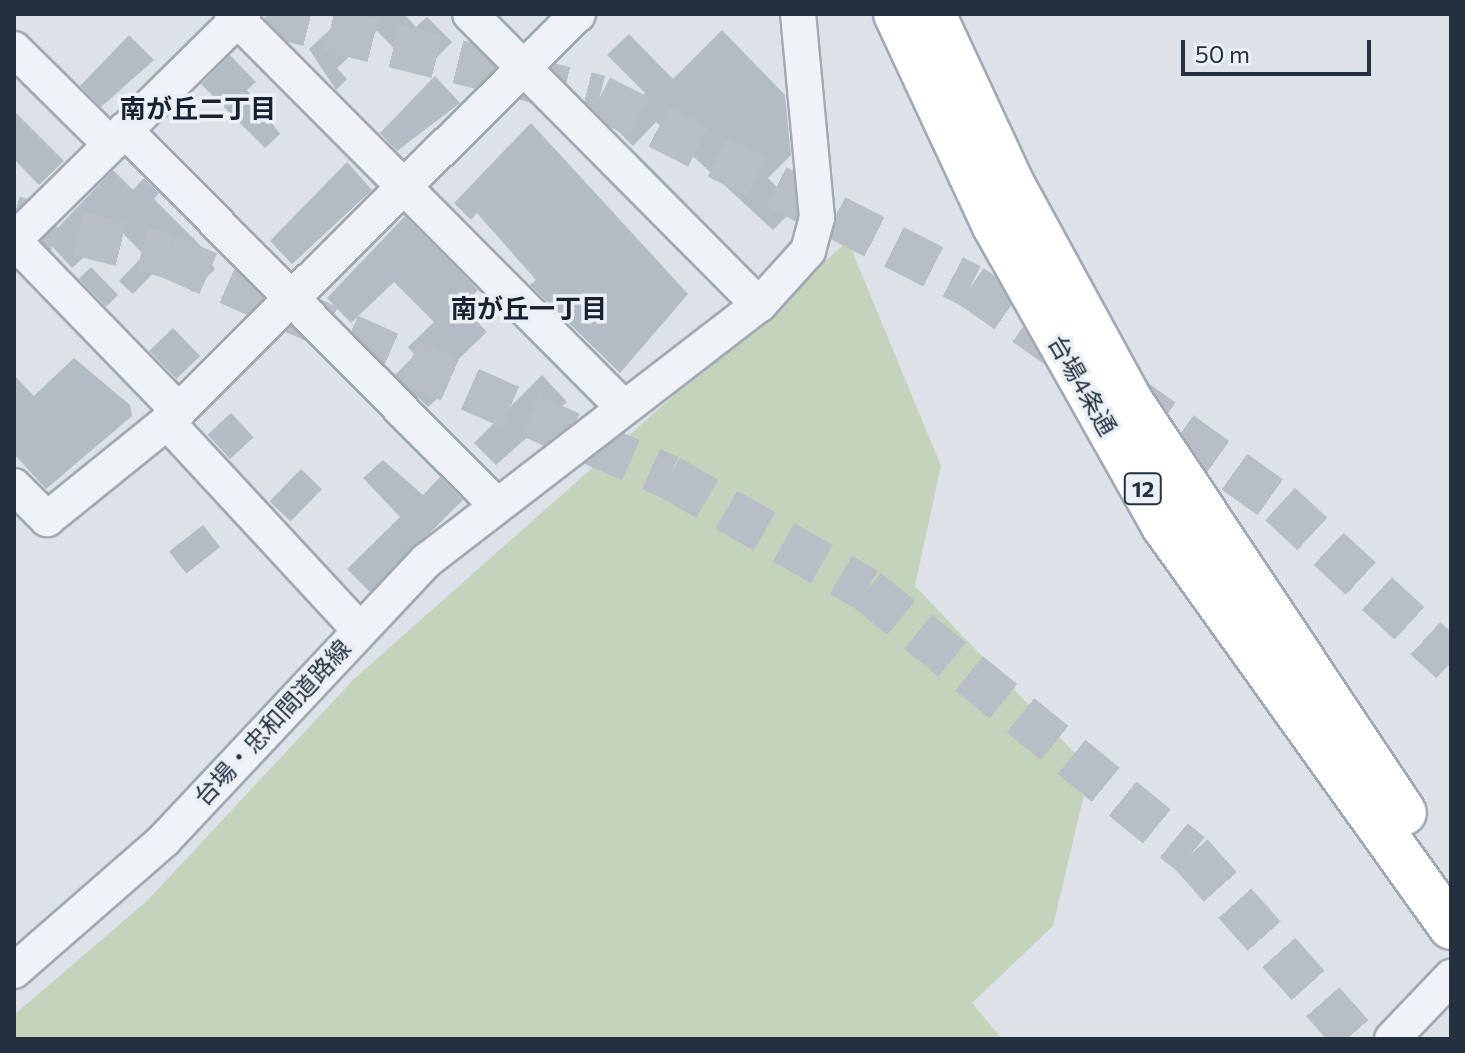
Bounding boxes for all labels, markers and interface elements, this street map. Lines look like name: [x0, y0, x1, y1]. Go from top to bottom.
scale bar: [1185, 24, 1375, 74]
text: 50 m: [1195, 39, 1250, 68]
district label: 南が丘二丁目: [120, 92, 276, 124]
district label: 南が丘一丁目: [451, 292, 607, 324]
street label: 台場4条通: [1043, 330, 1123, 440]
road number: 12: [1123, 471, 1163, 507]
street label: 台場・忠和間道路線: [188, 633, 356, 811]

